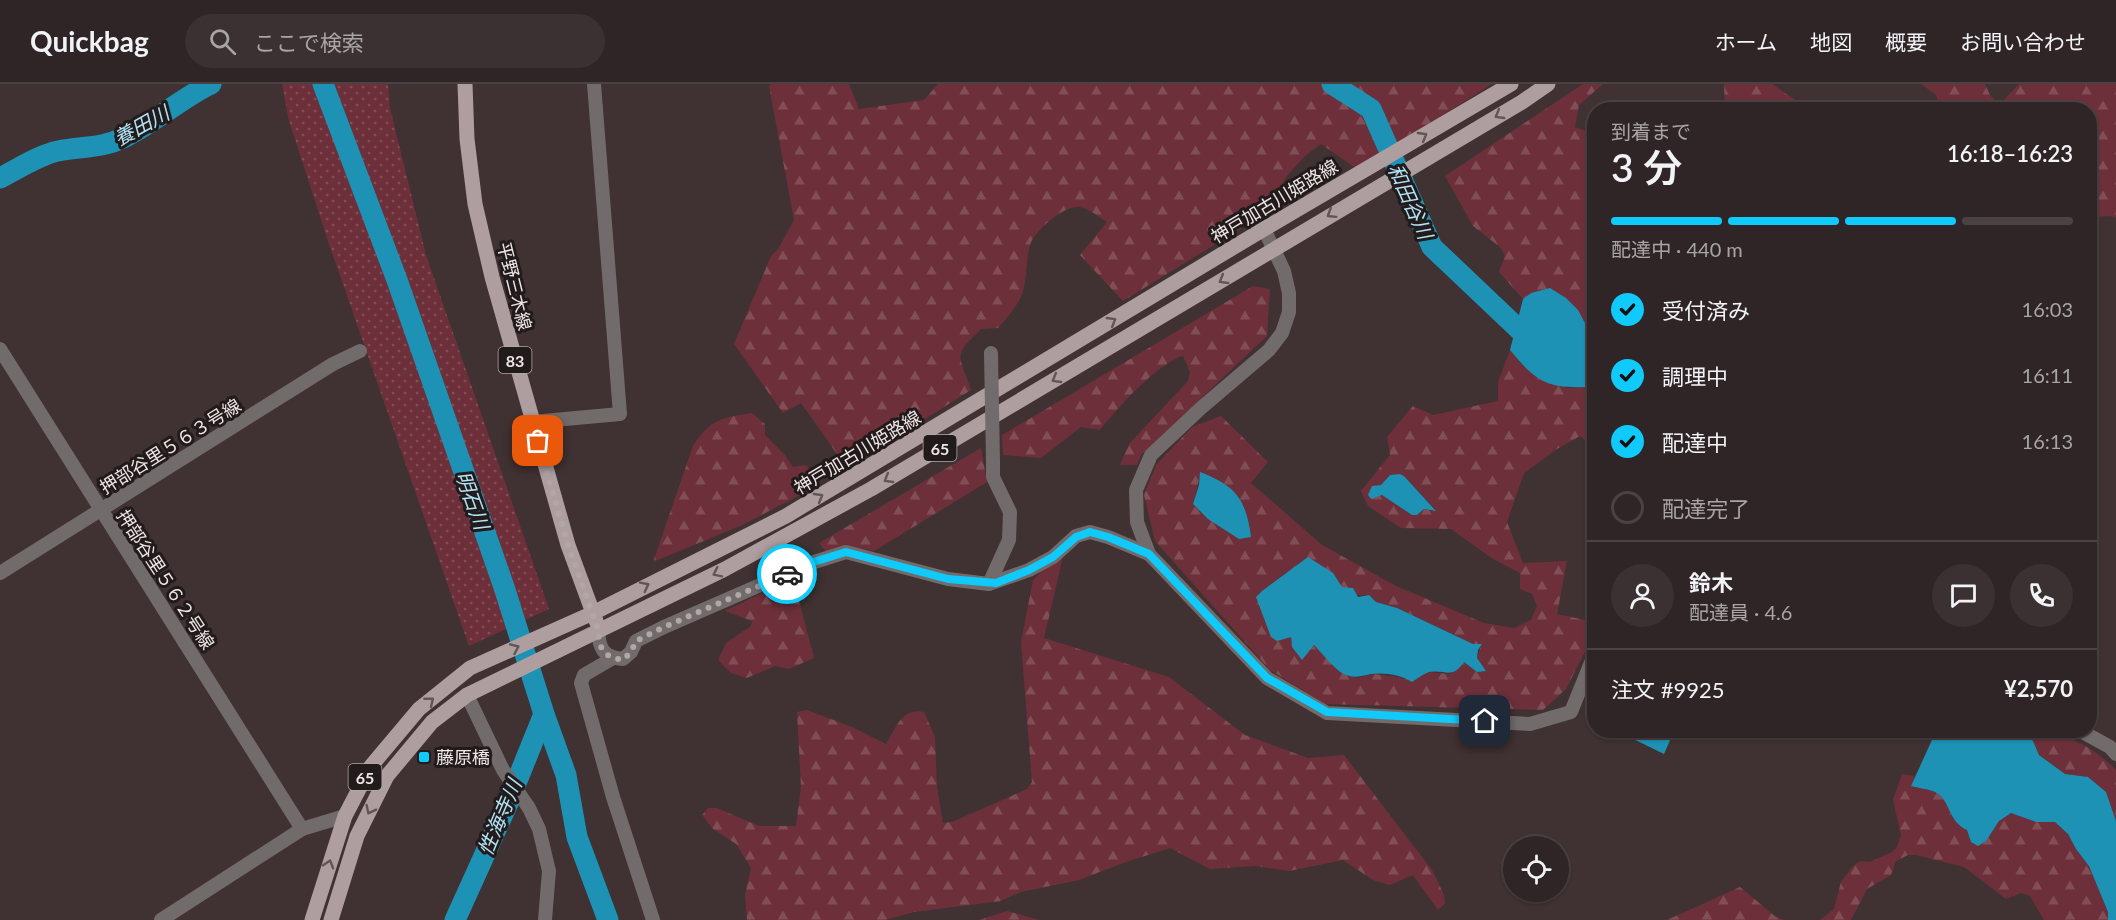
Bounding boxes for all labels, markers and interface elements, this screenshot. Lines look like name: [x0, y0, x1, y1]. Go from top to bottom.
search box: [185, 14, 605, 68]
text: Quickbag: [30, 24, 149, 58]
icon: search: [206, 25, 239, 58]
text: ここで検索: [254, 29, 364, 56]
text: ホーム: [1715, 29, 1777, 54]
text: 地図: [1810, 29, 1852, 54]
text: 概要: [1885, 29, 1927, 54]
text: お問い合わせ: [1960, 29, 2086, 54]
water label: 養田川: [109, 99, 175, 150]
one-way arrow: [1495, 108, 1505, 119]
text: 到着まで: [1611, 119, 1691, 143]
one-way arrow: [1417, 132, 1428, 144]
text: 16:18–16:23: [1947, 140, 2073, 167]
text: 3 分: [1611, 144, 1682, 190]
street label: 神戸加古川姫路線: [1207, 154, 1341, 248]
water label: 和田谷川: [1384, 160, 1439, 244]
one-way arrow: [1327, 207, 1337, 219]
text: 配達中 · 440 m: [1611, 237, 1743, 261]
street label: 平野三木線: [493, 240, 537, 332]
one-way arrow: [1219, 272, 1229, 284]
icon: check: [1611, 293, 1644, 326]
text: 受付済み: [1662, 297, 1750, 324]
text: 16:03: [2022, 297, 2073, 321]
one-way arrow: [1106, 317, 1116, 329]
road number: 83: [498, 347, 532, 373]
icon: check: [1611, 359, 1644, 392]
text: 調理中: [1662, 363, 1728, 390]
text: 16:11: [2022, 363, 2073, 387]
one-way arrow: [1052, 372, 1062, 384]
street label: 押部谷里５６３号線: [95, 394, 245, 498]
street label: 神戸加古川姫路線: [790, 405, 924, 499]
pin: [512, 415, 563, 466]
icon: bag: [521, 424, 554, 457]
icon: check: [1611, 425, 1644, 458]
text: 配達中: [1662, 429, 1728, 456]
text: 16:13: [2022, 429, 2073, 453]
road number: 65: [924, 435, 956, 461]
water label: 明石川: [451, 468, 495, 534]
one-way arrow: [884, 472, 894, 483]
one-way arrow: [813, 493, 823, 505]
text: 配達完了: [1662, 495, 1750, 522]
street label: 押部谷里５６２号線: [113, 505, 219, 653]
courier: [757, 544, 817, 604]
icon: car: [771, 558, 804, 591]
button: person: [1611, 564, 1674, 627]
button: chat: [1932, 564, 1995, 627]
button: phone: [2010, 564, 2073, 627]
one-way arrow: [712, 565, 723, 577]
text: 鈴木: [1689, 569, 1733, 596]
one-way arrow: [639, 582, 650, 594]
text: 配達員 · 4.6: [1689, 600, 1792, 624]
one-way arrow: [509, 643, 520, 655]
text: ¥2,570: [2004, 675, 2073, 702]
text: 注文 #9925: [1611, 676, 1724, 703]
pin: [1459, 695, 1510, 746]
one-way arrow: [423, 697, 434, 708]
icon: home: [1468, 704, 1501, 737]
place label: 藤原橋: [436, 746, 490, 768]
marker: 藤原橋: [417, 750, 431, 764]
road number: 65: [348, 764, 382, 790]
water label: 性海寺川: [472, 774, 526, 859]
one-way arrow: [366, 803, 377, 814]
map controls: [1503, 836, 1569, 902]
button: locate: [1503, 836, 1569, 902]
one-way arrow: [322, 859, 334, 870]

